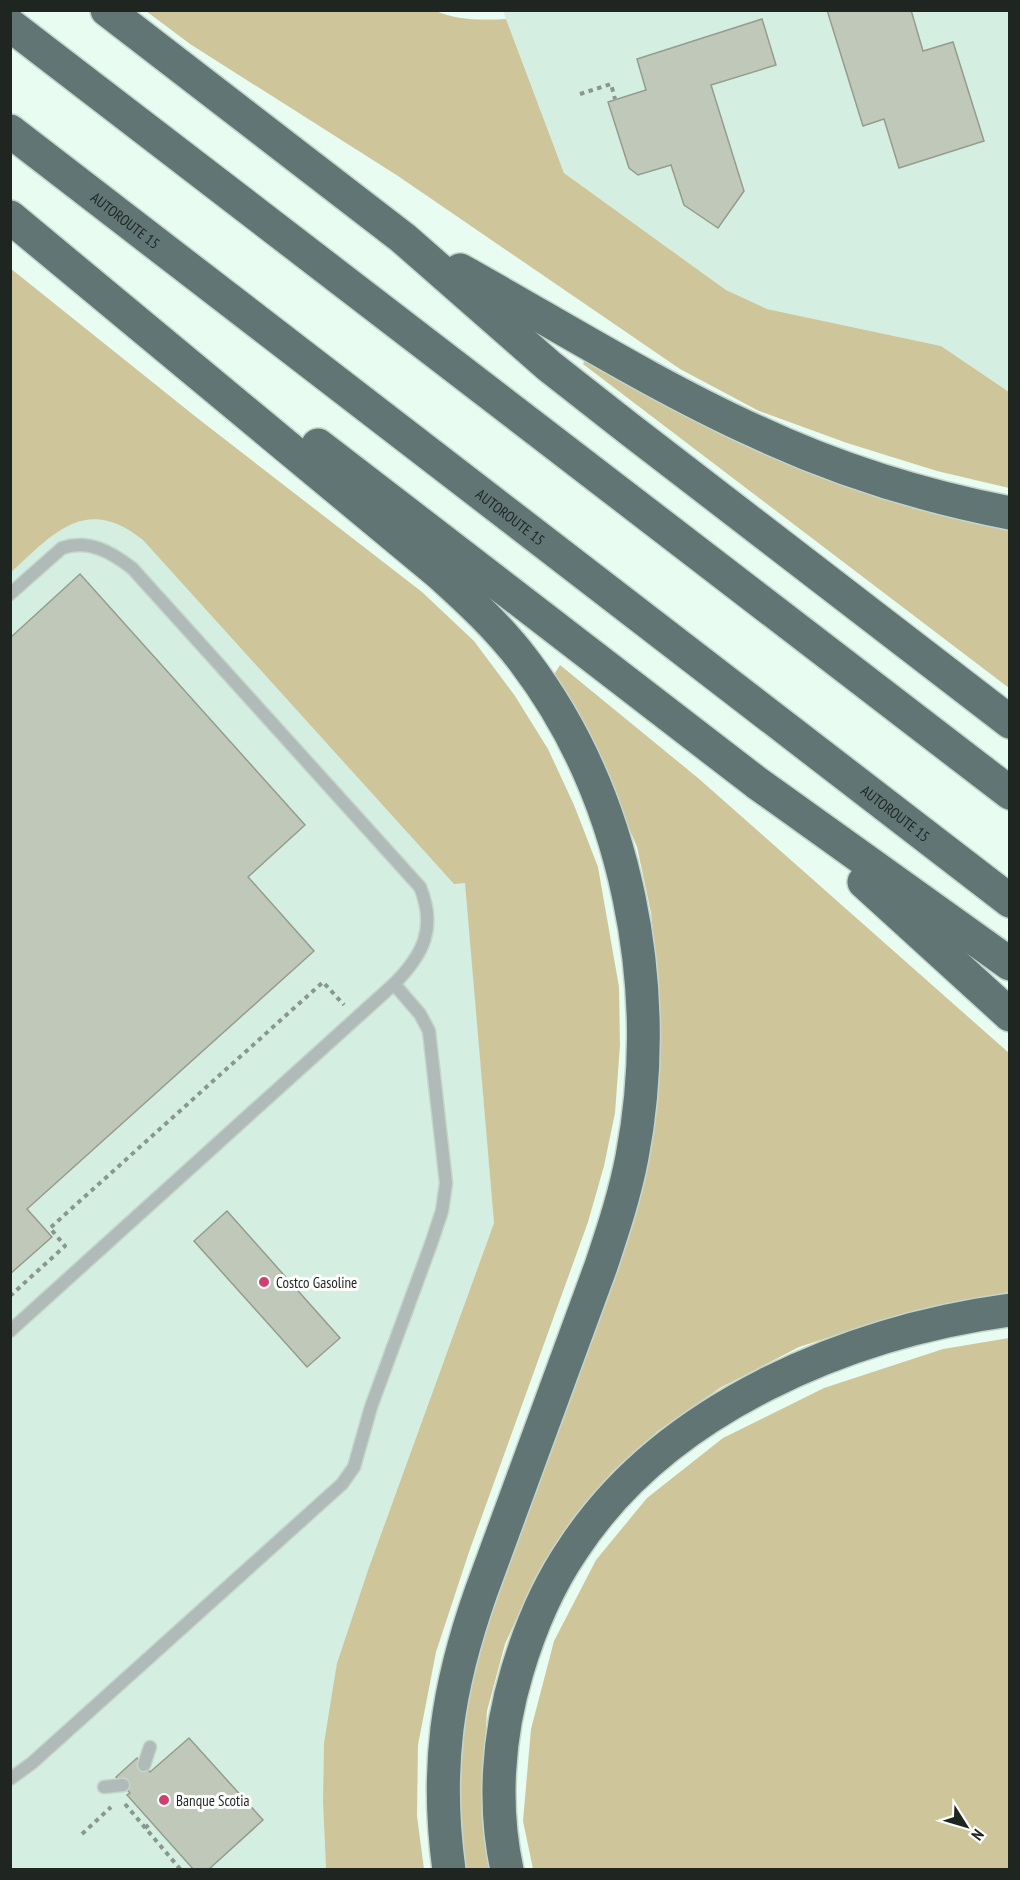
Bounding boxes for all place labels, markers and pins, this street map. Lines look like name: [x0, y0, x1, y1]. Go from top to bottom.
place label: Costco Gasoline: [276, 1273, 357, 1292]
marker: Costco Gasoline: [257, 1275, 271, 1289]
place label: Banque Scotia: [176, 1791, 249, 1810]
marker: Banque Scotia: [157, 1793, 171, 1807]

